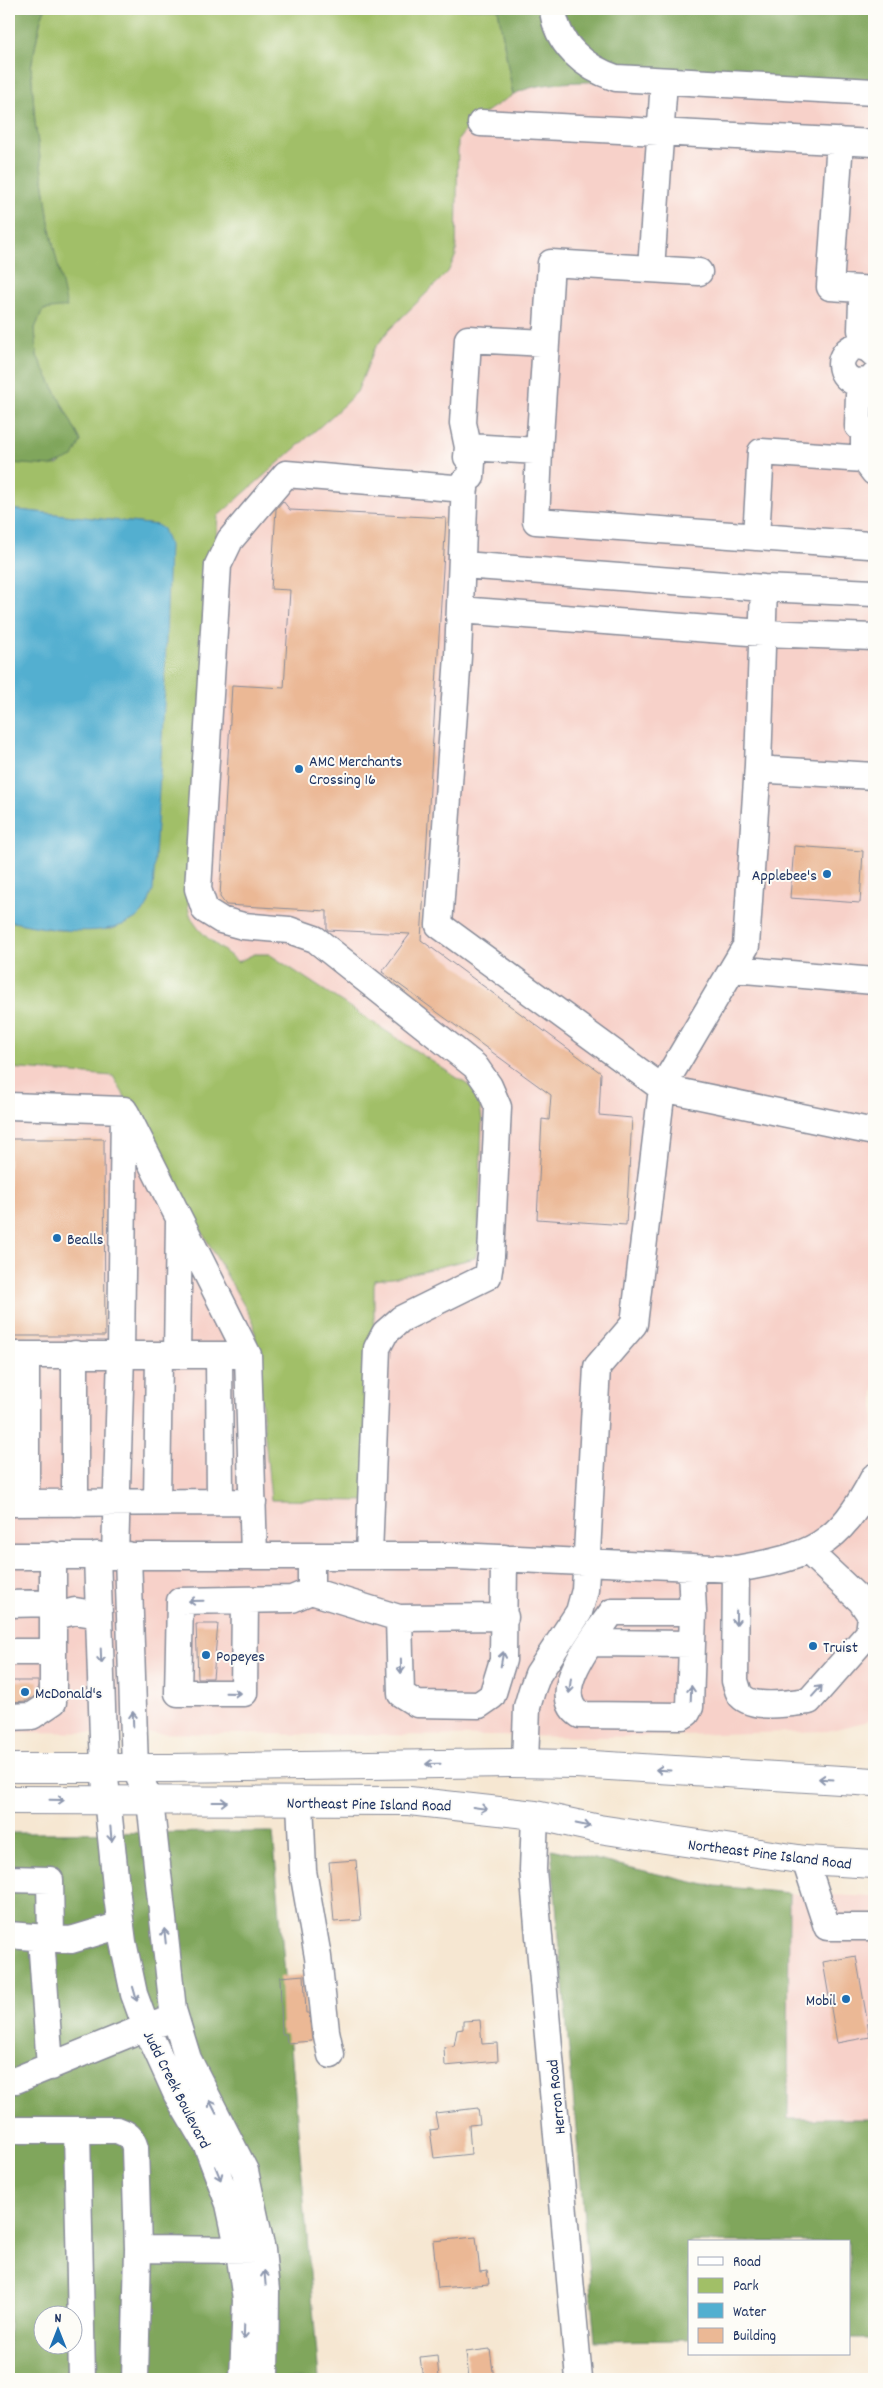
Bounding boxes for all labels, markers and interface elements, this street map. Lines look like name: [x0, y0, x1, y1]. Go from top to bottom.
place label: AMC Merchants Crossing 16: [309, 751, 403, 792]
marker: AMC Merchants Crossing 16: [293, 763, 305, 775]
place label: Applebee's: [752, 865, 817, 888]
marker: Applebee's: [821, 868, 833, 880]
place label: Bealls: [67, 1229, 104, 1252]
marker: Bealls: [51, 1232, 63, 1244]
one-way arrow: [189, 1596, 205, 1606]
one-way arrow: [731, 1610, 741, 1626]
place label: Truist: [823, 1637, 858, 1660]
marker: Truist: [807, 1640, 819, 1652]
place label: Popeyes: [216, 1646, 265, 1669]
one-way arrow: [96, 1648, 105, 1664]
marker: Popeyes: [200, 1649, 212, 1661]
one-way arrow: [498, 1652, 508, 1668]
one-way arrow: [396, 1658, 405, 1674]
one-way arrow: [565, 1678, 575, 1694]
place label: McDonald's: [35, 1683, 103, 1706]
one-way arrow: [812, 1684, 823, 1697]
one-way arrow: [686, 1685, 696, 1702]
marker: McDonald's: [19, 1686, 31, 1698]
one-way arrow: [224, 1688, 241, 1698]
one-way arrow: [128, 1711, 138, 1728]
one-way arrow: [425, 1760, 441, 1769]
one-way arrow: [656, 1765, 672, 1774]
one-way arrow: [818, 1775, 834, 1784]
street label: Northeast Pine Island Road: [286, 1793, 452, 1818]
one-way arrow: [49, 1795, 65, 1805]
one-way arrow: [212, 1797, 228, 1807]
one-way arrow: [472, 1803, 488, 1813]
one-way arrow: [574, 1821, 590, 1831]
one-way arrow: [106, 1826, 116, 1842]
street label: Northeast Pine Island Road: [686, 1834, 853, 1877]
one-way arrow: [160, 1928, 170, 1944]
one-way arrow: [131, 1986, 140, 2002]
place label: Mobil: [806, 1990, 836, 2013]
marker: Mobil: [840, 1993, 852, 2005]
street label: Judd Creek Boulevard: [136, 2027, 215, 2153]
street label: Herron Road: [542, 2058, 573, 2135]
one-way arrow: [208, 2100, 218, 2115]
one-way arrow: [214, 2165, 223, 2180]
legend: [688, 2240, 850, 2356]
text: Road: [733, 2252, 761, 2274]
one-way arrow: [260, 2270, 269, 2286]
text: Park: [733, 2276, 759, 2298]
text: Water: [733, 2302, 767, 2324]
north arrow: [32, 2306, 82, 2356]
text: N: [55, 2309, 62, 2329]
one-way arrow: [240, 2324, 249, 2340]
text: Building: [733, 2326, 776, 2348]

